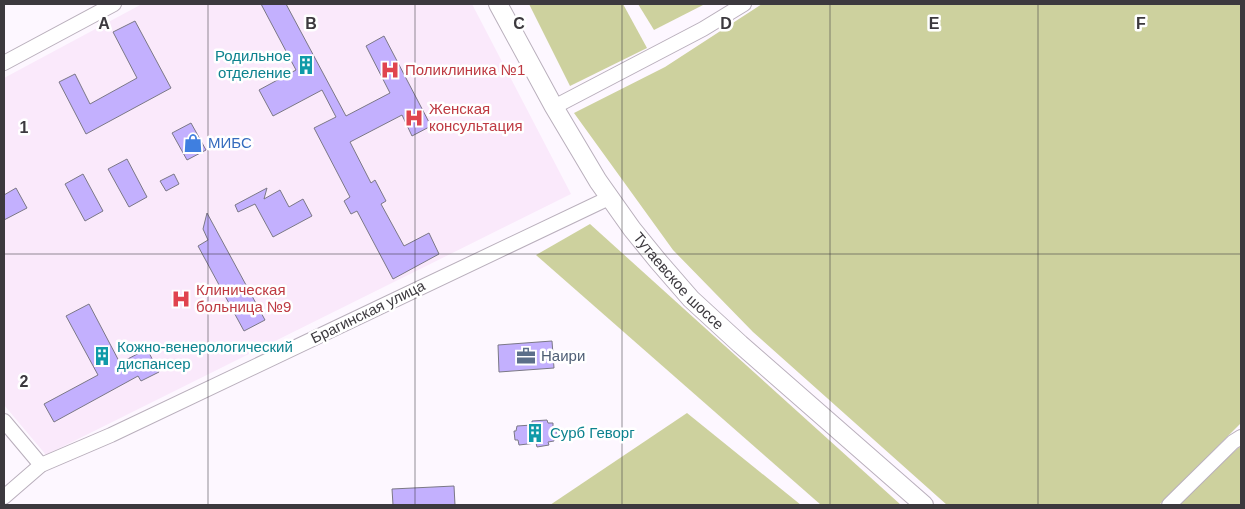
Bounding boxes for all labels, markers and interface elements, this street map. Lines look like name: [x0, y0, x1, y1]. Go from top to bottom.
text: A: [98, 15, 110, 32]
text: B: [305, 15, 317, 32]
text: C: [513, 15, 525, 32]
text: D: [720, 15, 732, 32]
text: E: [929, 15, 940, 32]
text: F: [1136, 15, 1146, 32]
place label: Родильное отделение: [215, 47, 291, 81]
building icon: Родильное отделение: [295, 54, 317, 76]
hospital icon: Поликлиника №1: [379, 59, 401, 81]
place label: Поликлиника №1: [405, 61, 525, 78]
place label: Женская консультация: [429, 100, 523, 134]
hospital icon: Женская консультация: [403, 107, 425, 129]
text: 1: [20, 119, 29, 136]
shop icon: МИБС: [182, 132, 204, 154]
place label: МИБС: [208, 134, 252, 151]
street label: Тутаевское шоссе: [630, 229, 727, 333]
street label: Брагинская улица: [308, 276, 428, 347]
place label: Клиническая больница №9: [196, 281, 291, 315]
hospital icon: Клиническая больница №9: [170, 288, 192, 310]
place label: Кожно-венерологический диспансер: [117, 338, 293, 372]
building icon: Кожно-венерологический диспансер: [91, 345, 113, 367]
office icon: Наири: [515, 345, 537, 367]
place label: Наири: [541, 347, 585, 364]
text: 2: [20, 373, 29, 390]
building icon: Сурб Геворг: [524, 422, 546, 444]
place label: Сурб Геворг: [550, 424, 635, 441]

